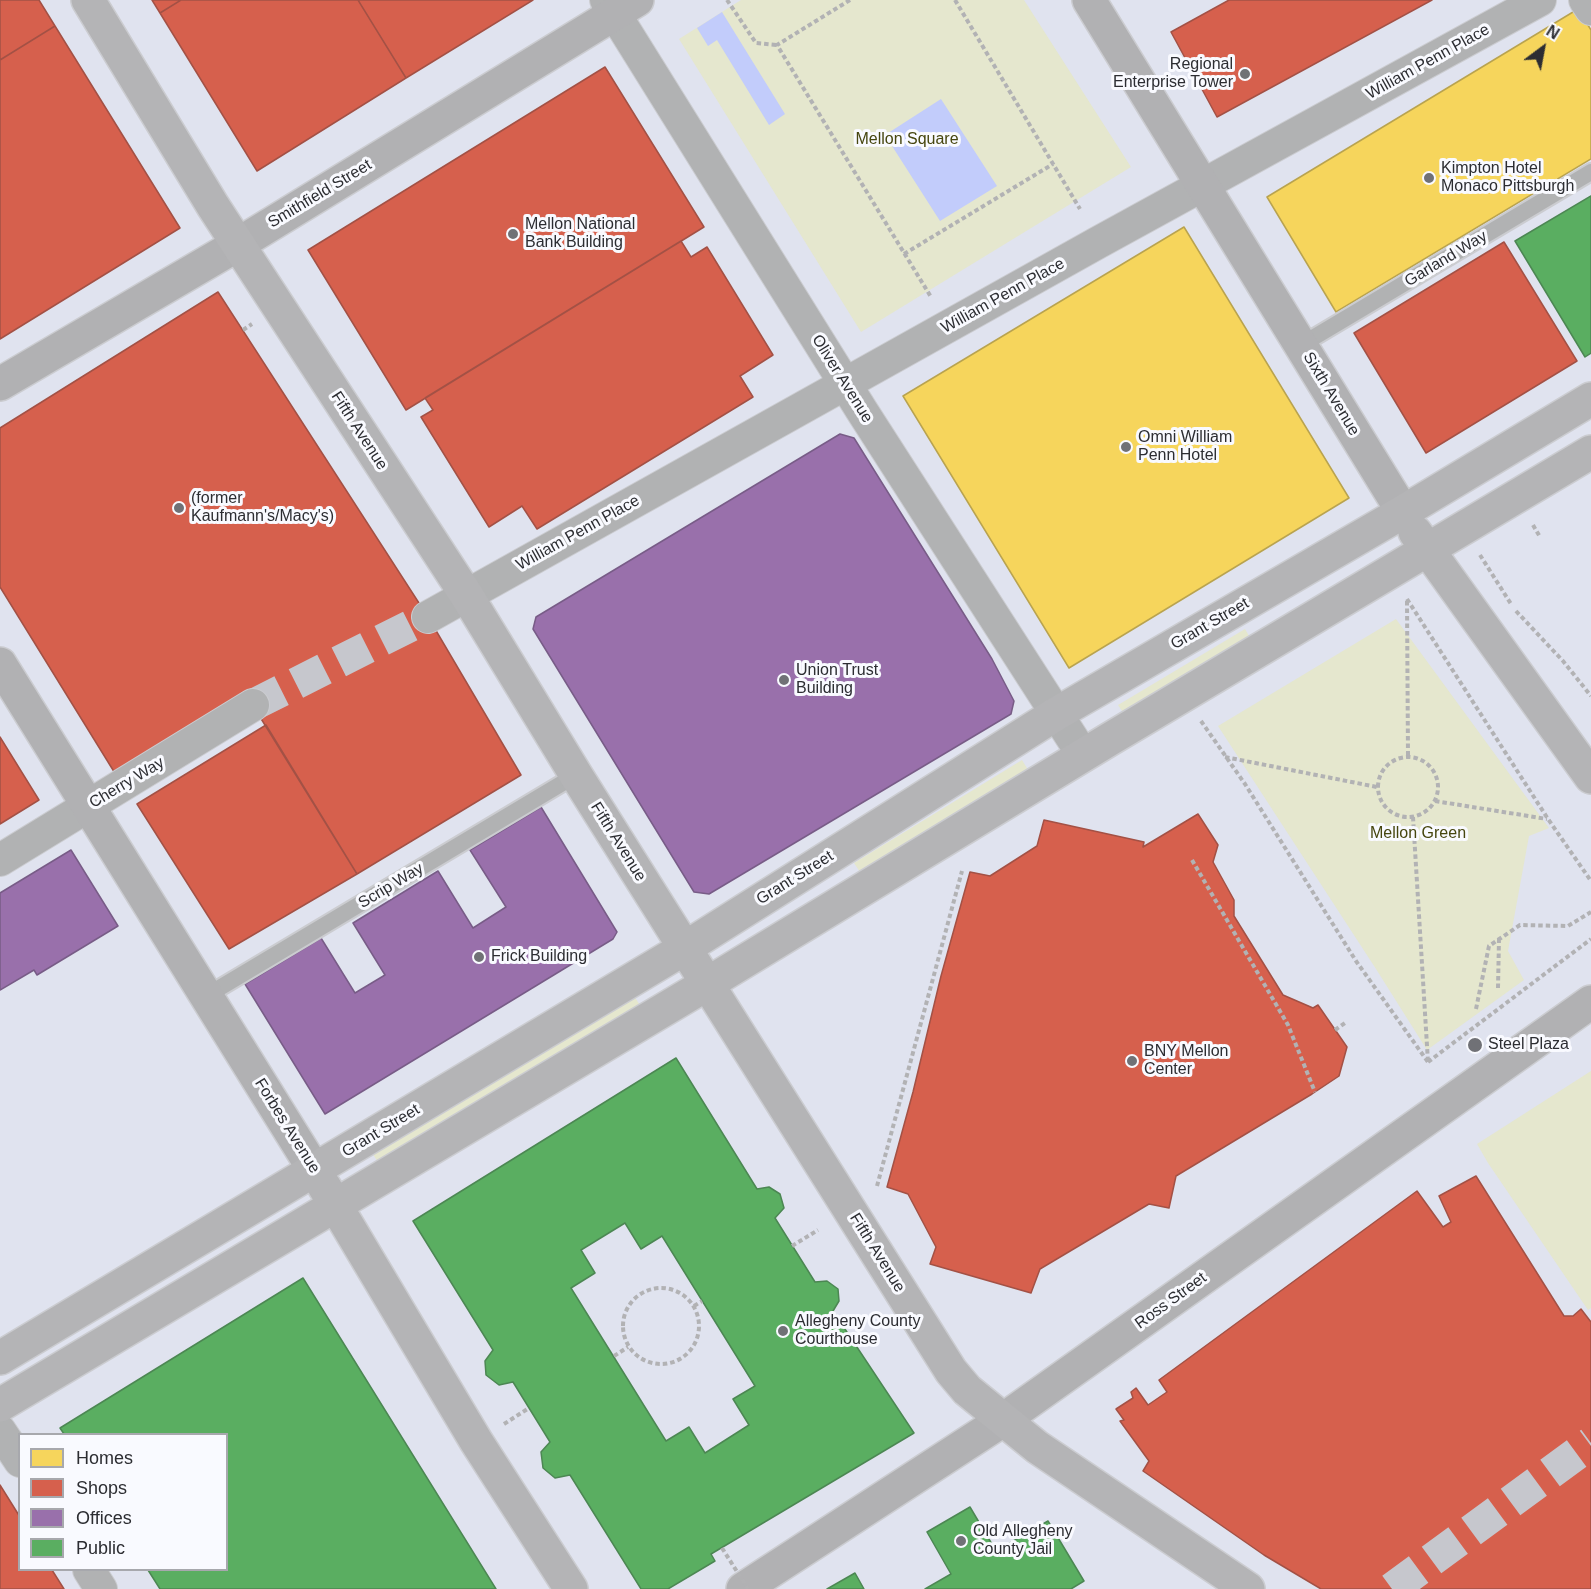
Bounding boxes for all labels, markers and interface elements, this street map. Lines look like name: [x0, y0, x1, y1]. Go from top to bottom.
north arrow: [1513, 18, 1573, 78]
street label: William Penn Place: [1363, 20, 1493, 104]
text: N: [1543, 22, 1562, 43]
place label: Regional Enterprise Tower: [1113, 55, 1233, 93]
marker: Regional Enterprise Tower: [1238, 67, 1252, 81]
park label: Mellon Square: [855, 130, 959, 150]
street label: Smithfield Street: [265, 156, 375, 232]
place label: Kimpton Hotel Monaco Pittsburgh: [1441, 159, 1574, 197]
marker: Kimpton Hotel Monaco Pittsburgh: [1422, 171, 1436, 185]
place label: Mellon National Bank Building: [525, 215, 635, 253]
marker: Mellon National Bank Building: [506, 227, 520, 241]
street label: Garland Way: [1401, 227, 1491, 291]
street label: William Penn Place: [938, 254, 1068, 338]
street label: Oliver Avenue: [807, 331, 877, 427]
street label: Sixth Avenue: [1299, 349, 1363, 439]
street label: Fifth Avenue: [327, 388, 391, 474]
place label: Omni William Penn Hotel: [1138, 428, 1232, 466]
marker: Omni William Penn Hotel: [1119, 440, 1133, 454]
place label: (former Kaufmann's/Macy's): [191, 489, 334, 527]
street label: William Penn Place: [513, 491, 643, 575]
marker: (former Kaufmann's/Macy's): [172, 501, 186, 515]
street label: Grant Street: [1167, 594, 1253, 654]
place label: Union Trust Building: [796, 661, 878, 699]
marker: Union Trust Building: [777, 673, 791, 687]
street label: Cherry Way: [86, 753, 168, 813]
street label: Fifth Avenue: [586, 799, 650, 885]
park label: Mellon Green: [1370, 824, 1466, 844]
street label: Grant Street: [753, 847, 837, 909]
street label: Scrip Way: [355, 859, 427, 913]
place label: Frick Building: [491, 947, 587, 967]
marker: Frick Building: [472, 950, 486, 964]
place label: Steel Plaza: [1488, 1035, 1569, 1055]
marker: Steel Plaza: [1466, 1036, 1484, 1054]
place label: BNY Mellon Center: [1144, 1042, 1228, 1080]
marker: BNY Mellon Center: [1125, 1054, 1139, 1068]
street label: Forbes Avenue: [250, 1075, 324, 1177]
street label: Grant Street: [339, 1100, 423, 1162]
street label: Fifth Avenue: [845, 1210, 909, 1296]
street label: Ross Street: [1132, 1269, 1210, 1333]
place label: Allegheny County Courthouse: [795, 1312, 920, 1350]
marker: Allegheny County Courthouse: [776, 1324, 790, 1338]
legend: [18, 1433, 228, 1571]
text: Homes: [76, 1448, 133, 1468]
text: Shops: [76, 1478, 127, 1498]
text: Offices: [76, 1508, 132, 1528]
place label: Old Allegheny County Jail: [973, 1522, 1073, 1560]
marker: Old Allegheny County Jail: [954, 1534, 968, 1548]
text: Public: [76, 1538, 125, 1558]

